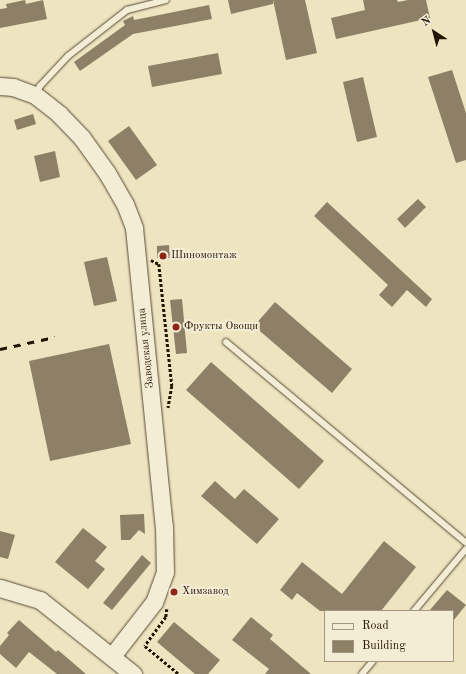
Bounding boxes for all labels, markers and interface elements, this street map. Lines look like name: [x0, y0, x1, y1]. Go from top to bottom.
north arrow: [414, 12, 454, 52]
text: N: [420, 15, 433, 29]
place label: Шиномонтаж: [171, 249, 237, 263]
marker: Шиномонтаж: [158, 251, 168, 261]
street label: Заводская улица: [136, 307, 158, 389]
place label: Фрукты Овощи: [184, 320, 258, 334]
marker: Фрукты Овощи: [171, 322, 181, 332]
place label: Химзавод: [182, 585, 229, 599]
marker: Химзавод: [169, 587, 179, 597]
legend: [324, 610, 454, 662]
text: Road: [362, 620, 389, 632]
text: Building: [362, 640, 406, 652]

